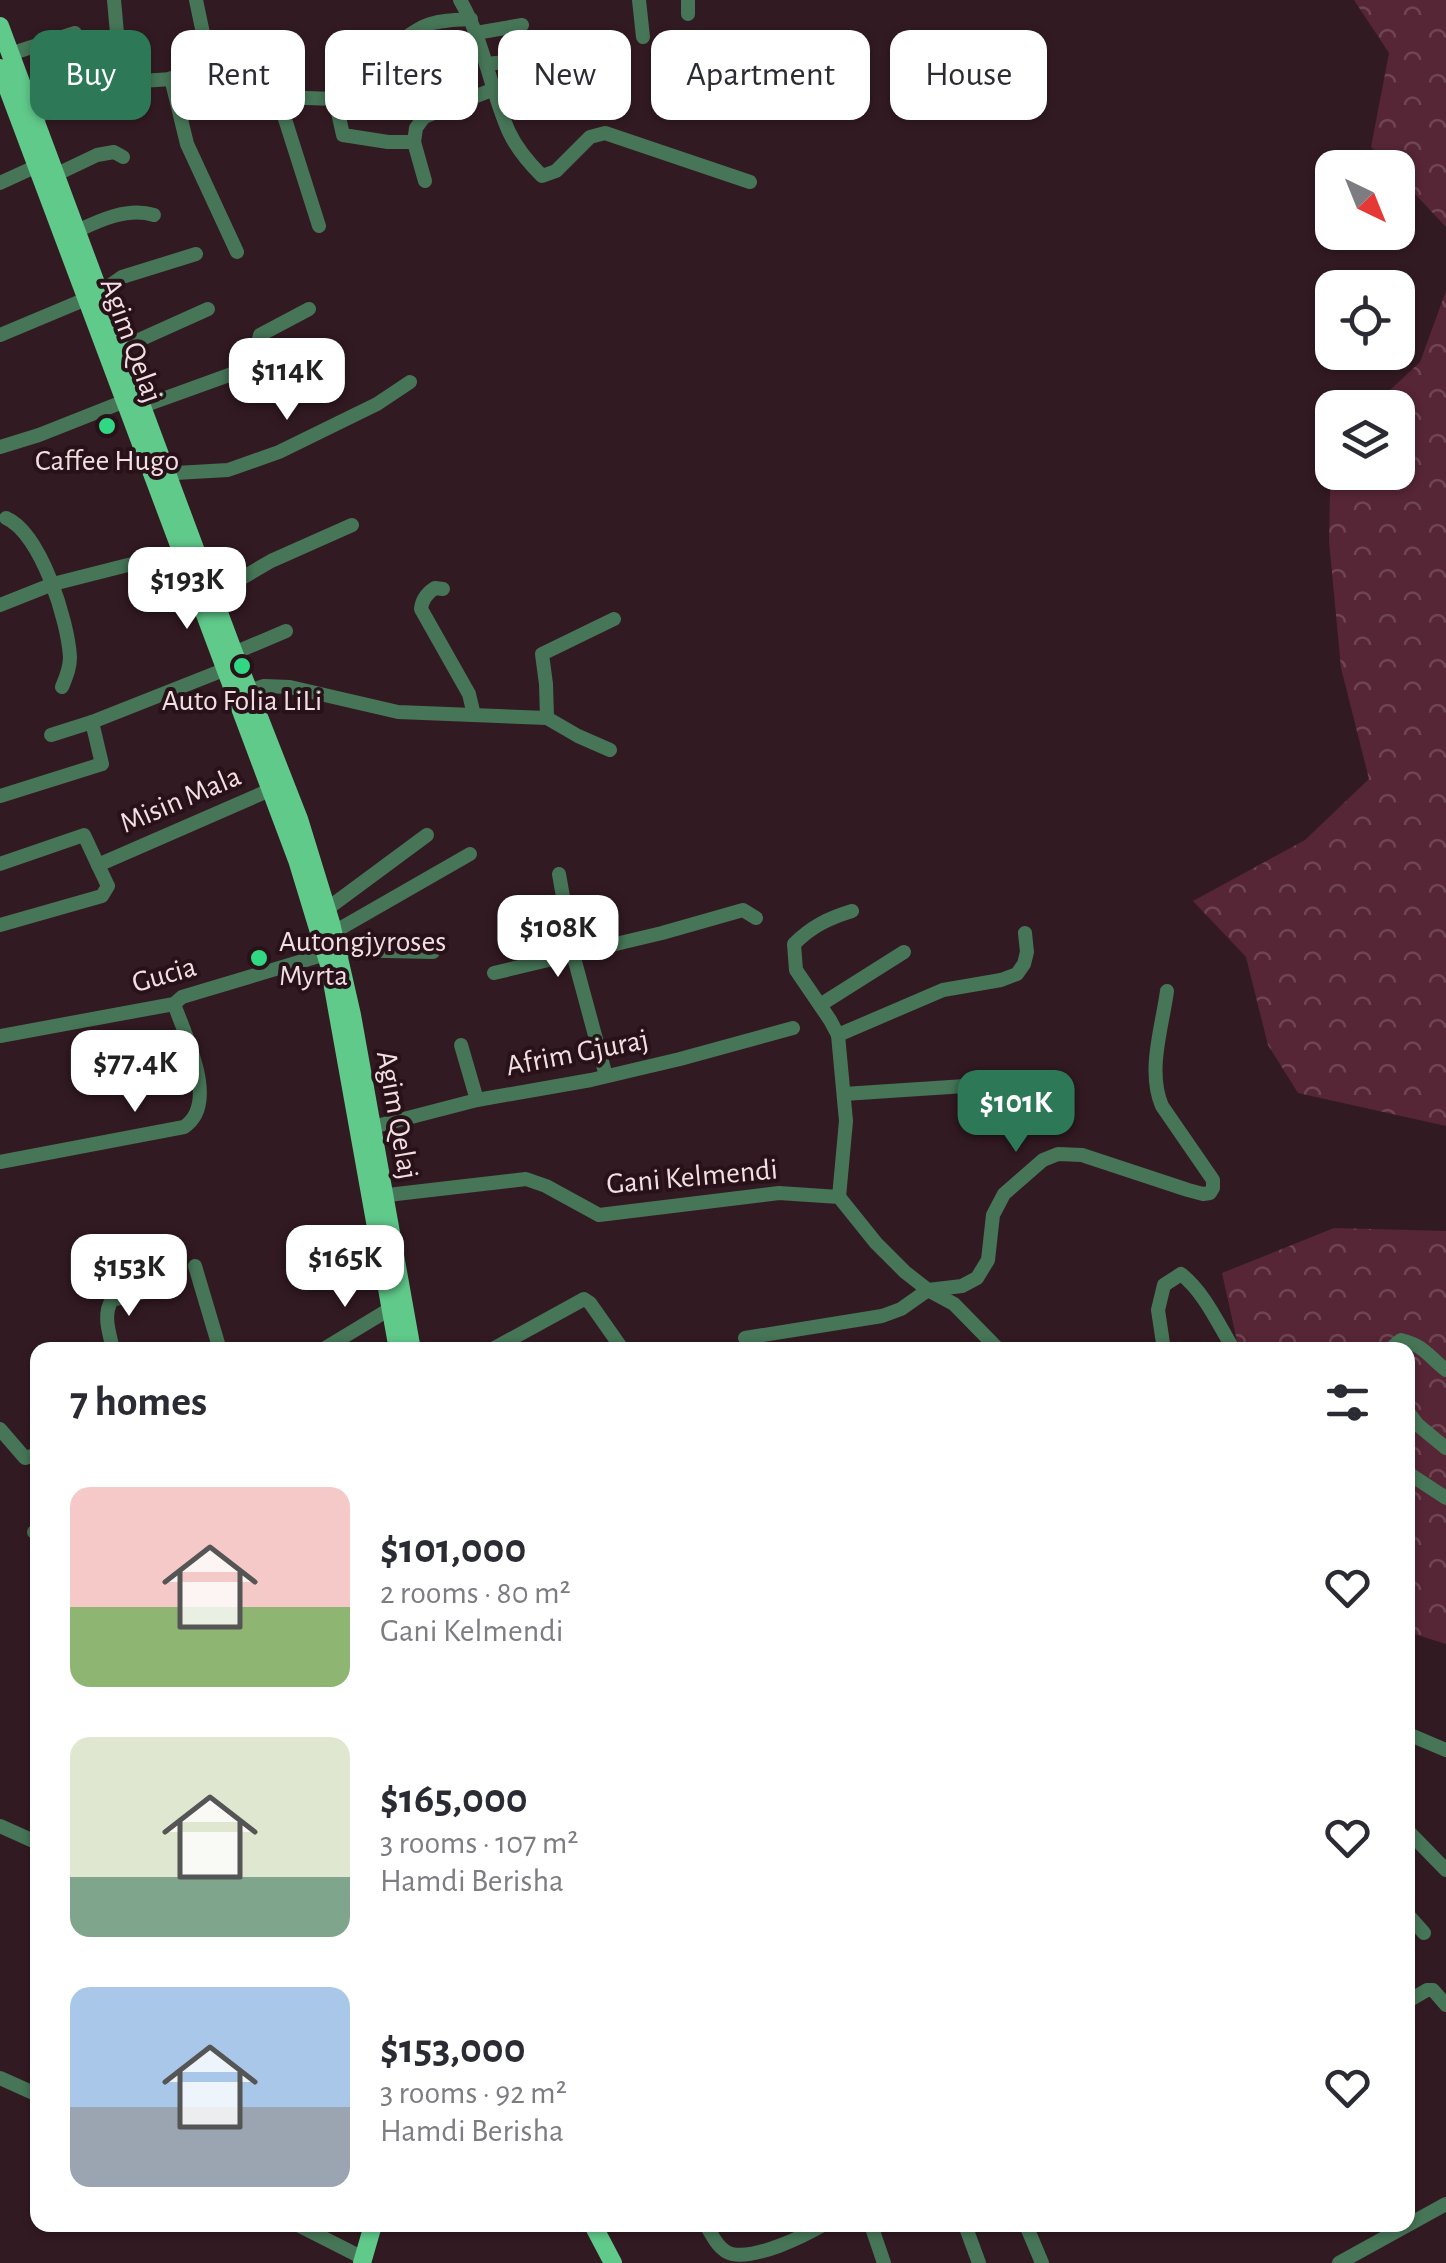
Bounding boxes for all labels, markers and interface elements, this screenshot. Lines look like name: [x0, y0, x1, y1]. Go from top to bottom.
chip: Buy: [30, 30, 151, 120]
chip: Rent: [171, 30, 305, 120]
chip: Filters: [325, 30, 478, 120]
chip: New: [498, 30, 631, 120]
chip: Apartment: [651, 30, 870, 120]
chip: House: [890, 30, 1047, 120]
north arrow: [1315, 150, 1415, 250]
map controls: [1315, 150, 1415, 490]
button: locate: [1315, 270, 1415, 370]
street label: Agim Qelaj: [95, 274, 167, 407]
pin: $114K: [217, 338, 357, 423]
text: $114K: [251, 354, 323, 386]
button: layers: [1315, 390, 1415, 490]
marker: Caffee Hugo: [96, 415, 118, 437]
place label: Caffee Hugo: [35, 446, 179, 476]
pin: $193K: [117, 547, 257, 632]
text: $193K: [150, 563, 224, 595]
marker: Auto Folia LiLi: [231, 655, 253, 677]
place label: Auto Folia LiLi: [162, 686, 322, 716]
street label: Misin Mala: [116, 761, 245, 839]
pin: $108K: [488, 895, 628, 980]
text: $108K: [519, 911, 597, 943]
place label: Autongjyroses Myrta: [279, 927, 446, 991]
marker: Autongjyroses Myrta: [248, 947, 270, 969]
street label: Gucia: [129, 952, 200, 998]
street label: Afrim Gjuraj: [503, 1024, 651, 1081]
pin: $77.4K: [54, 1030, 216, 1115]
text: $77.4K: [93, 1046, 177, 1078]
street label: Agim Qelaj: [371, 1048, 423, 1182]
pin: $101K: [946, 1070, 1086, 1155]
text: $101K: [980, 1086, 1052, 1118]
street label: Gani Kelmendi: [605, 1155, 779, 1199]
pin: $165K: [275, 1225, 415, 1310]
pin: $153K: [59, 1234, 199, 1319]
text: $165K: [308, 1241, 382, 1273]
text: $153K: [93, 1250, 165, 1282]
icon: filters: [1320, 1375, 1375, 1430]
text: 7 homes: [70, 1381, 207, 1423]
icon: home: [150, 1527, 270, 1647]
text: $101,000: [380, 1528, 526, 1570]
icon: heart: [1320, 1560, 1375, 1615]
text: 2 rooms · 80 m²: [380, 1577, 571, 1609]
text: Gani Kelmendi: [380, 1615, 564, 1647]
icon: home: [150, 1777, 270, 1897]
text: $165,000: [380, 1778, 528, 1820]
icon: heart: [1320, 1810, 1375, 1865]
text: 3 rooms · 107 m²: [380, 1827, 579, 1859]
text: Hamdi Berisha: [380, 1865, 564, 1897]
icon: home: [150, 2027, 270, 2147]
text: $153,000: [380, 2028, 526, 2070]
icon: heart: [1320, 2060, 1375, 2115]
text: 3 rooms · 92 m²: [380, 2077, 567, 2109]
text: Hamdi Berisha: [380, 2115, 564, 2147]

